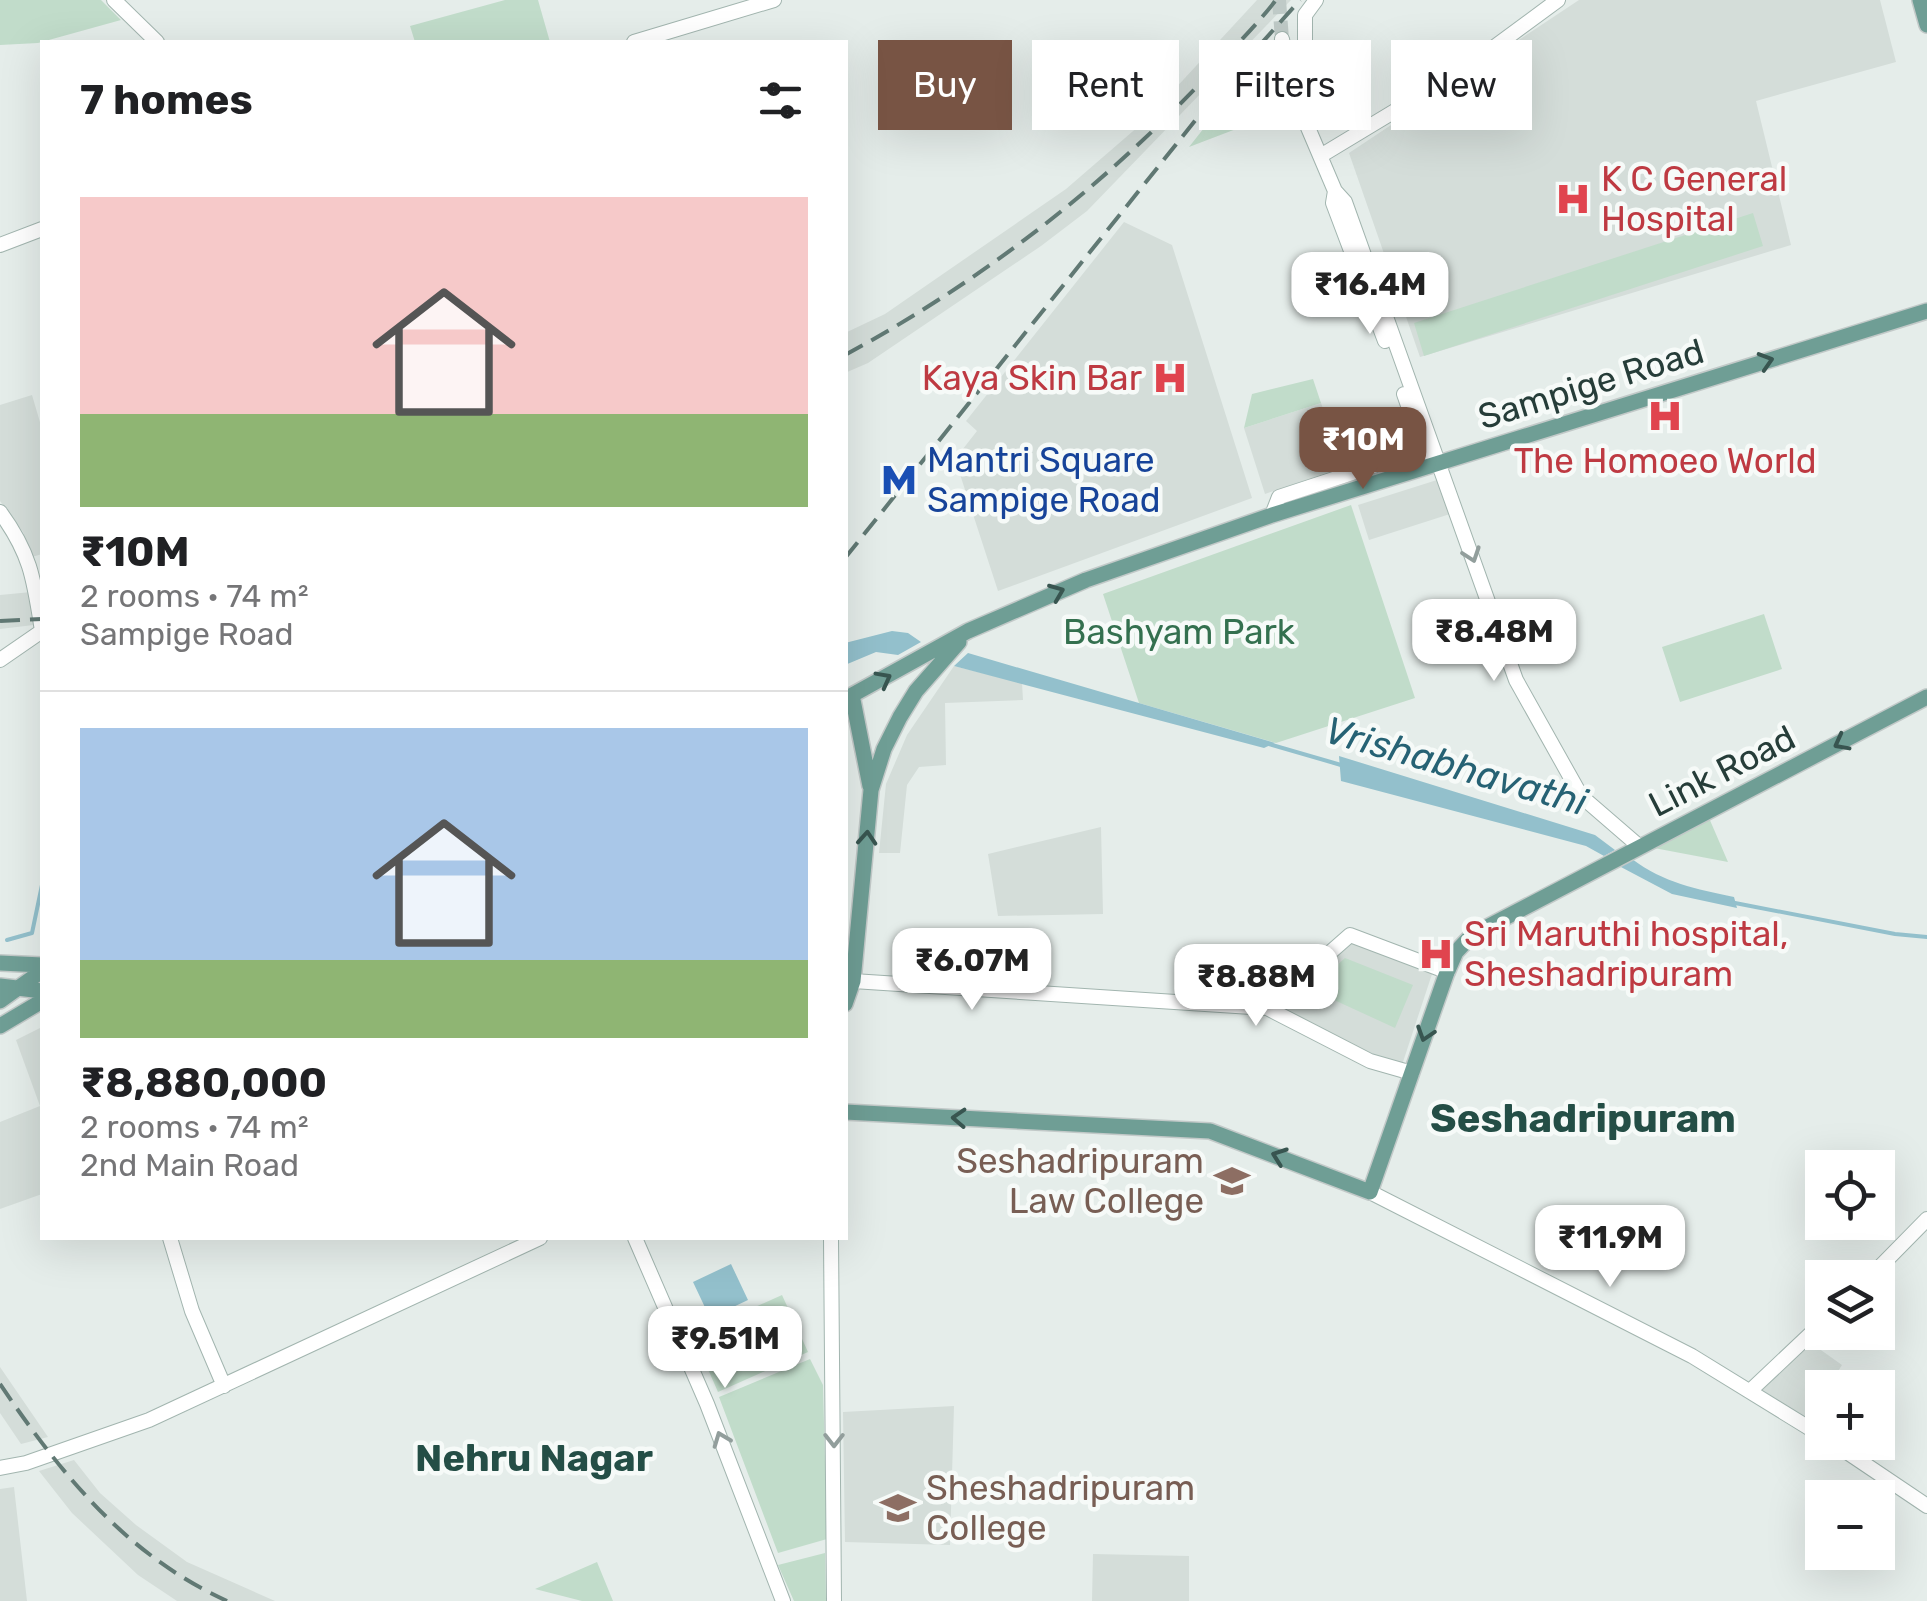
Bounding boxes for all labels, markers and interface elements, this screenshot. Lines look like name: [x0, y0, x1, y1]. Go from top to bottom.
chip: Buy: [878, 40, 1012, 130]
chip: Rent: [1032, 40, 1179, 130]
chip: Filters: [1199, 40, 1371, 130]
chip: New: [1391, 40, 1532, 130]
icon: filters: [753, 73, 808, 128]
text: 7 homes: [80, 75, 253, 125]
place label: K C General Hospital: [1601, 158, 1787, 240]
hospital icon: K C General Hospital: [1554, 180, 1592, 218]
pin: ₹16.4M: [1289, 252, 1451, 337]
icon: home: [354, 262, 534, 442]
text: ₹16.4M: [1313, 265, 1427, 303]
street label: Sampige Road: [1473, 330, 1709, 438]
one-way arrow: [1757, 352, 1774, 373]
place label: Kaya Skin Bar: [922, 357, 1142, 399]
hospital icon: Kaya Skin Bar: [1151, 359, 1189, 397]
hospital icon: The Homoeo World: [1646, 397, 1684, 435]
pin: ₹10M: [1304, 407, 1422, 492]
text: ₹10M: [1321, 420, 1405, 458]
place label: Mantri Square Sampige Road: [927, 439, 1161, 521]
place label: The Homoeo World: [1513, 440, 1817, 482]
metro station icon: Mantri Square Sampige Road: [880, 461, 918, 499]
text: ₹10M: [80, 527, 189, 577]
one-way arrow: [1461, 545, 1481, 562]
text: 2 rooms · 74 m²: [80, 577, 309, 615]
one-way arrow: [1047, 583, 1064, 603]
pin: ₹8.48M: [1413, 599, 1575, 684]
park label: Bashyam Park: [1063, 611, 1295, 653]
text: ₹8.48M: [1434, 612, 1554, 650]
text: Sampige Road: [80, 615, 294, 653]
one-way arrow: [874, 671, 892, 691]
water label: Vrishabhavathi: [1320, 707, 1593, 826]
street label: Link Road: [1642, 716, 1802, 826]
one-way arrow: [1833, 730, 1851, 750]
icon: home: [354, 793, 534, 973]
one-way arrow: [856, 830, 878, 846]
place label: Sri Maruthi hospital, Sheshadripuram: [1464, 913, 1788, 995]
pin: ₹6.07M: [891, 928, 1053, 1013]
hospital icon: Sri Maruthi hospital, Sheshadripuram: [1417, 935, 1455, 973]
text: ₹6.07M: [914, 941, 1030, 979]
pin: ₹8.88M: [1175, 944, 1337, 1029]
text: ₹8.88M: [1196, 957, 1316, 995]
one-way arrow: [1417, 1025, 1437, 1042]
text: ₹8,880,000: [80, 1058, 327, 1108]
district label: Seshadripuram: [1430, 1095, 1736, 1142]
text: 2 rooms · 74 m²: [80, 1108, 309, 1146]
one-way arrow: [950, 1108, 966, 1129]
place label: Seshadripuram Law College: [956, 1140, 1204, 1222]
text: 2nd Main Road: [80, 1146, 299, 1184]
one-way arrow: [1271, 1148, 1289, 1168]
map controls: [1805, 1150, 1895, 1570]
button: locate: [1805, 1150, 1895, 1240]
school or university icon: Seshadripuram Law College: [1213, 1162, 1251, 1200]
pin: ₹11.9M: [1529, 1205, 1691, 1290]
text: ₹11.9M: [1557, 1218, 1663, 1256]
button: layers: [1805, 1260, 1895, 1350]
pin: ₹9.51M: [644, 1306, 806, 1391]
text: ₹9.51M: [670, 1319, 780, 1357]
button: +: [1805, 1370, 1895, 1460]
one-way arrow: [712, 1432, 733, 1449]
one-way arrow: [823, 1432, 845, 1448]
district label: Nehru Nagar: [415, 1435, 653, 1481]
place label: Sheshadripuram College: [926, 1467, 1195, 1549]
button: −: [1805, 1480, 1895, 1570]
school or university icon: Sheshadripuram College: [879, 1489, 917, 1527]

